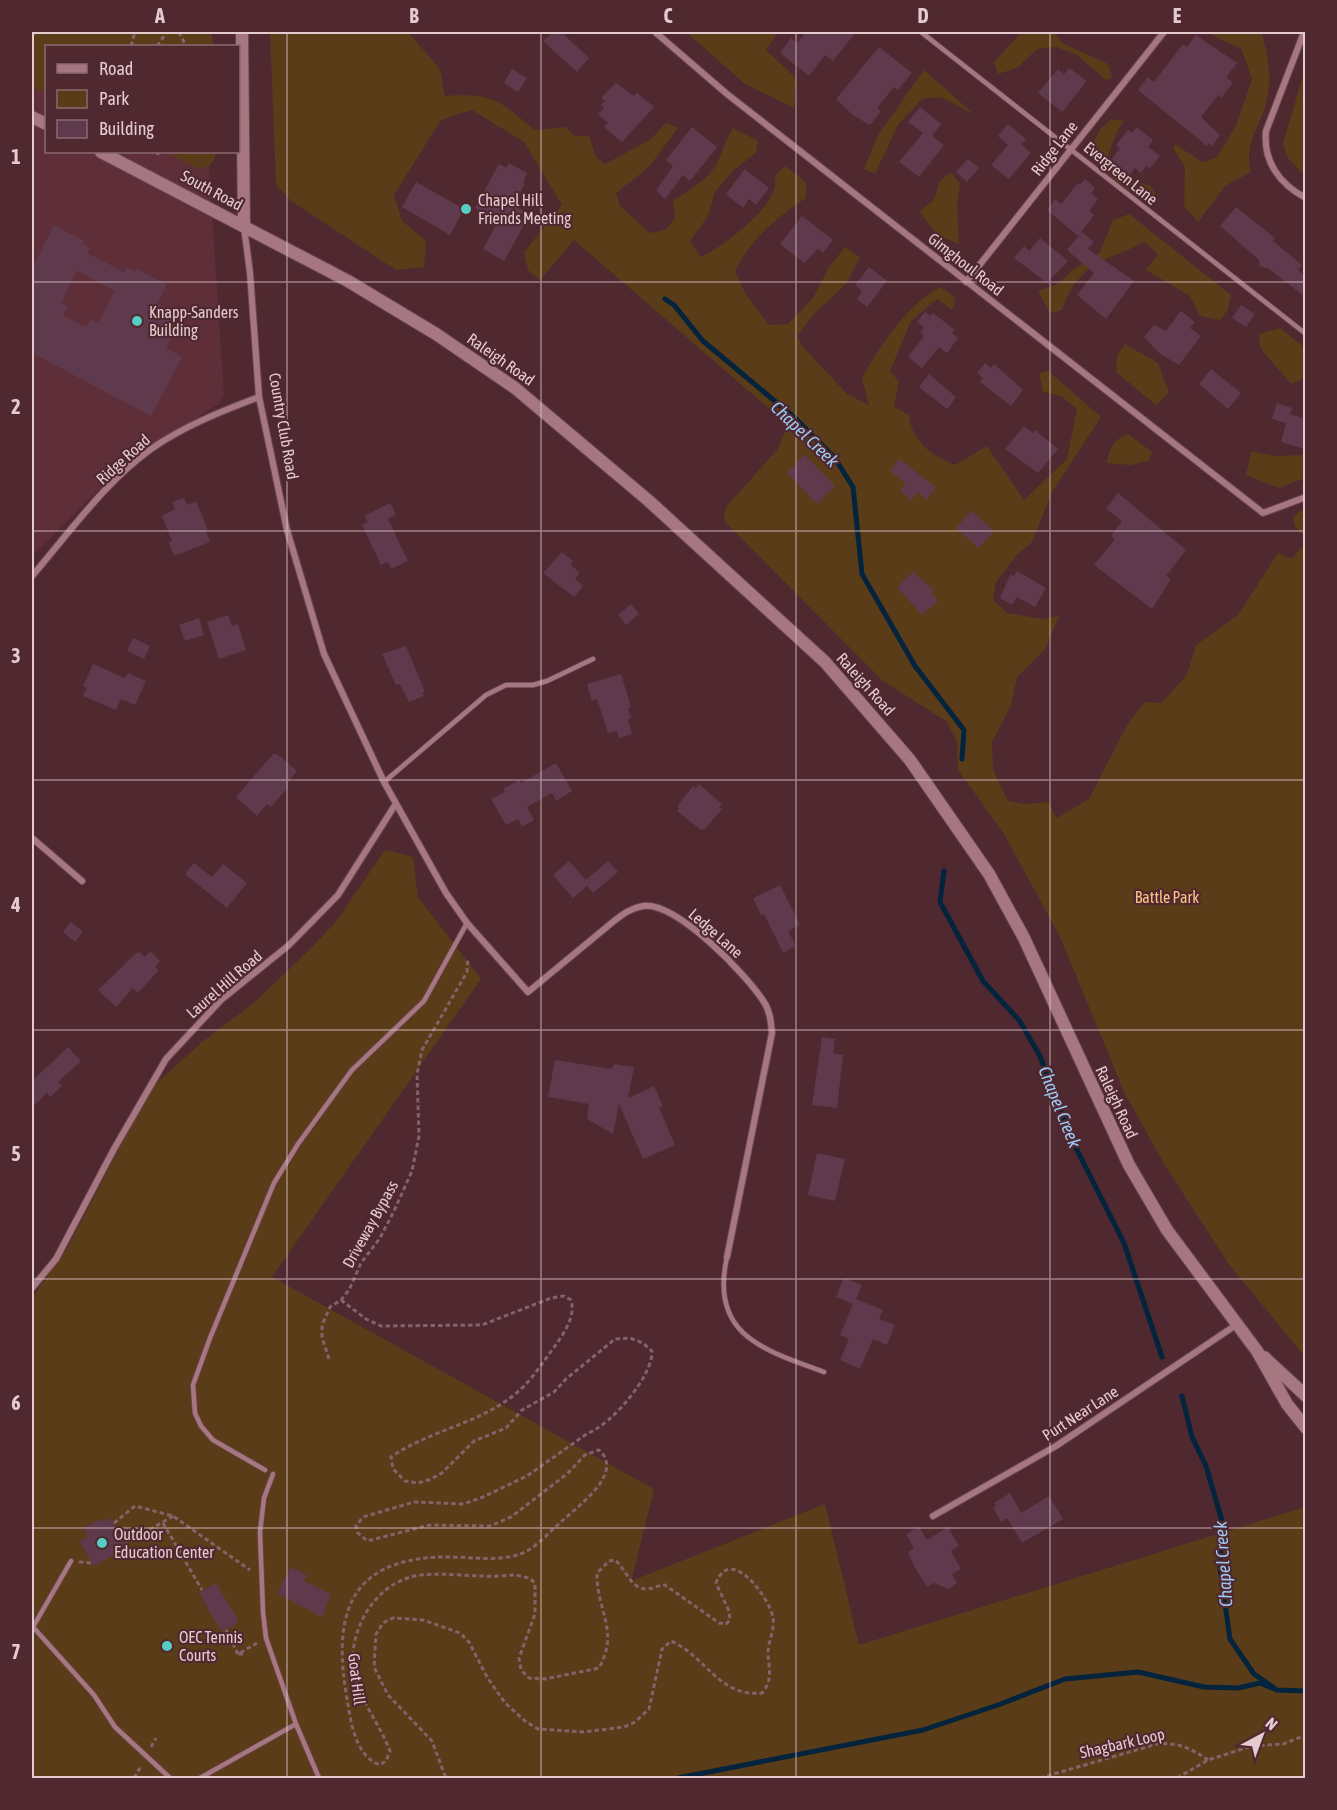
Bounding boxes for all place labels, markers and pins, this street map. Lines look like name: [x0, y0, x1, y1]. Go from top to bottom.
place label: Chapel Hill Friends Meeting: [478, 191, 571, 228]
marker: Chapel Hill Friends Meeting: [459, 202, 473, 216]
place label: Knapp-Sanders Building: [149, 303, 239, 340]
marker: Knapp-Sanders Building: [130, 314, 144, 328]
place label: Outdoor Education Center: [114, 1525, 214, 1561]
marker: Outdoor Education Center: [95, 1536, 109, 1550]
place label: OEC Tennis Courts: [179, 1628, 243, 1664]
marker: OEC Tennis Courts: [160, 1639, 174, 1653]

